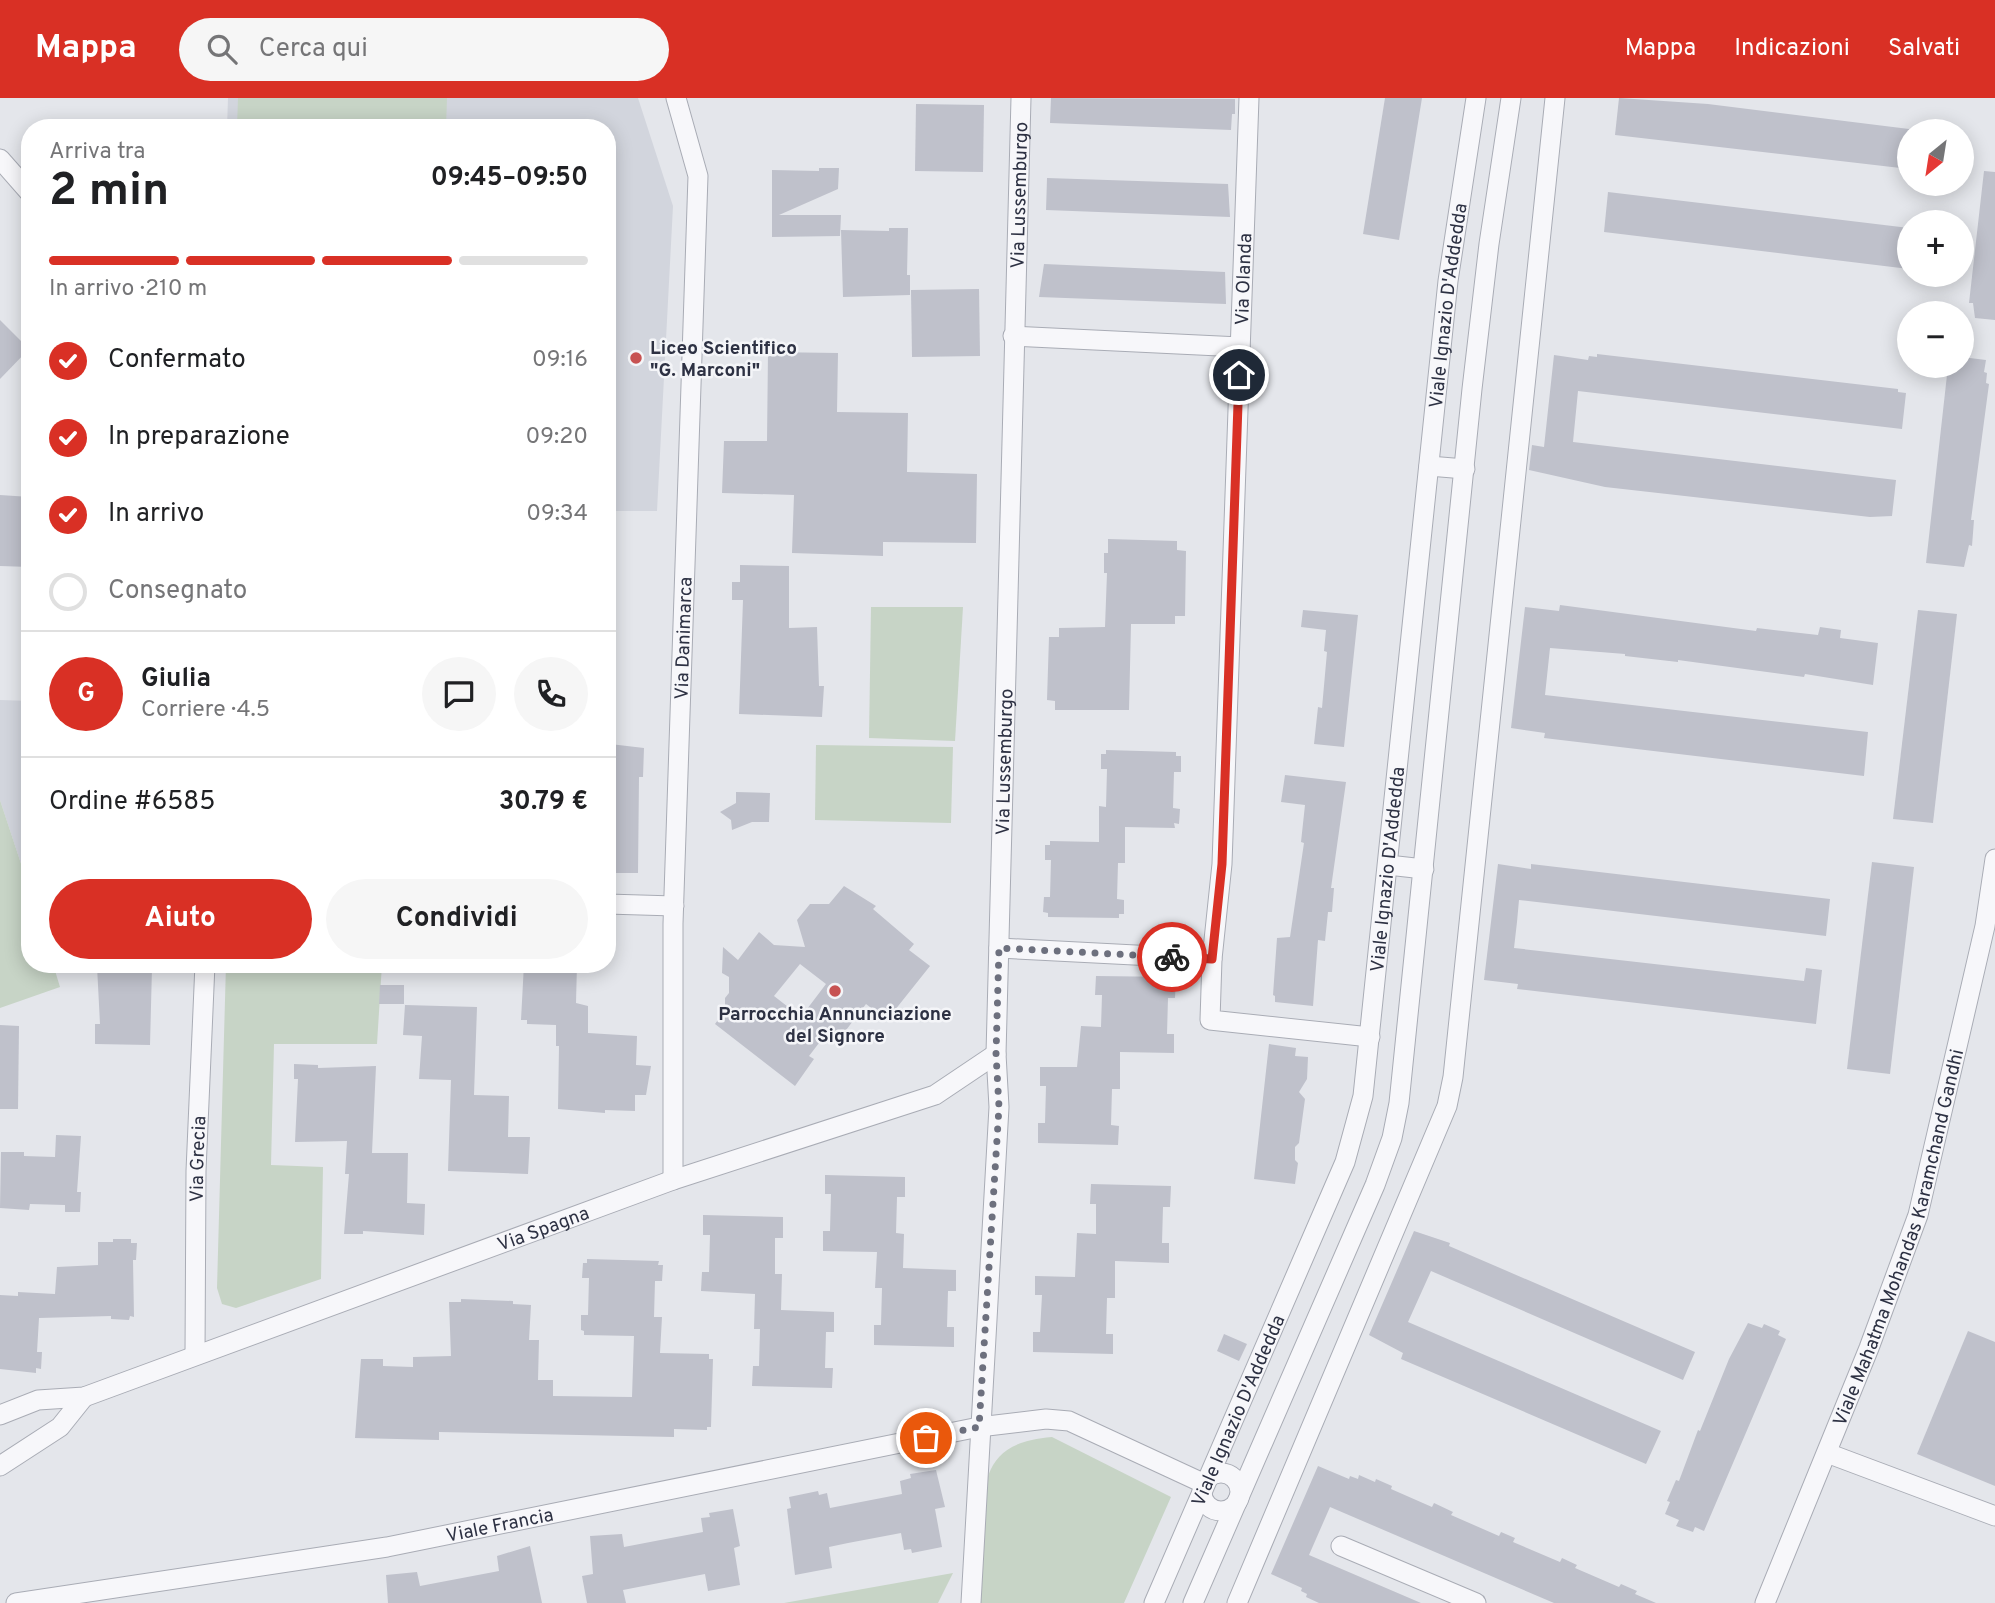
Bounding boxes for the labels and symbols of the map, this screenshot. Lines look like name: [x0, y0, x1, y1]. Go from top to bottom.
north arrow: [1897, 119, 1974, 196]
street label: Via Lussemburgo: [1007, 122, 1034, 269]
street label: Viale Ignazio D'Addedda: [1425, 202, 1474, 409]
street label: Via Olanda: [1231, 233, 1258, 326]
place label: Liceo Scientifico "G. Marconi": [650, 337, 797, 383]
pin: [1209, 345, 1269, 405]
marker: Liceo Scientifico "G. Marconi": [628, 350, 644, 366]
street label: Via Danimarca: [671, 576, 699, 700]
street label: Via Lussemburgo: [992, 688, 1020, 836]
street label: Viale Ignazio D'Addedda: [1366, 765, 1411, 973]
courier: [1137, 922, 1207, 992]
marker: Parrocchia Annunciazione del Signore: [827, 983, 843, 999]
place label: Parrocchia Annunciazione del Signore: [718, 1003, 952, 1049]
street label: Viale Mahatma Mohandas Karamchand Gandhi: [1828, 1047, 1970, 1430]
street label: Via Grecia: [186, 1115, 212, 1202]
street label: Via Spagna: [494, 1202, 593, 1258]
street label: Viale Ignazio D'Addedda: [1187, 1312, 1291, 1511]
pin: [896, 1408, 956, 1468]
street label: Viale Francia: [444, 1504, 556, 1549]

